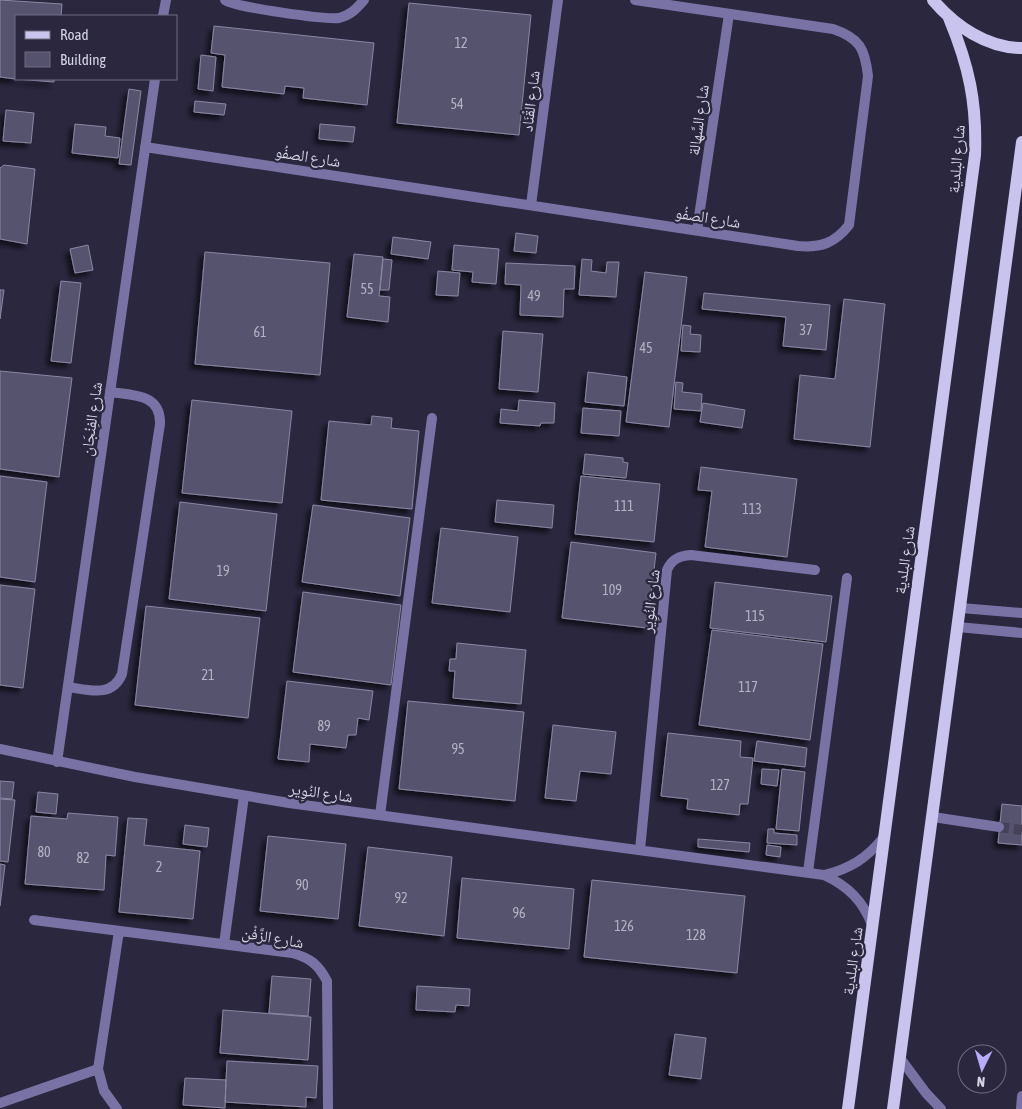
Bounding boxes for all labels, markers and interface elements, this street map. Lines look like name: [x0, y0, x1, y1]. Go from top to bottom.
legend: [15, 15, 178, 80]
text: Road: [60, 26, 89, 43]
house number: 12: [454, 35, 468, 51]
text: Building: [60, 51, 106, 68]
street label: شارع القْنَاد: [517, 69, 545, 133]
street label: شارع السَّهالة: [684, 84, 714, 157]
house number: 54: [450, 96, 464, 112]
street label: شارع البلدية: [944, 124, 970, 194]
street label: شارع الصفُو: [274, 142, 342, 172]
street label: شارع الصفُو: [674, 203, 742, 233]
house number: 55: [360, 281, 374, 297]
house number: 49: [527, 288, 541, 304]
house number: 37: [799, 322, 813, 338]
house number: 61: [253, 324, 267, 340]
house number: 45: [639, 340, 653, 356]
street label: شارع الفِنْجَان: [77, 381, 107, 458]
house number: 111: [614, 498, 634, 514]
house number: 113: [742, 501, 762, 517]
street label: شارع البلدية: [890, 525, 920, 596]
house number: 19: [216, 563, 230, 579]
street label: شارع النُوِير: [637, 568, 666, 635]
house number: 109: [602, 582, 622, 598]
house number: 115: [745, 608, 765, 624]
house number: 21: [201, 667, 215, 683]
house number: 117: [738, 679, 758, 695]
house number: 89: [317, 718, 331, 734]
house number: 95: [451, 741, 465, 757]
house number: 127: [710, 777, 730, 793]
street label: شارع النُوِير: [287, 779, 354, 809]
house number: 80: [37, 844, 51, 860]
house number: 82: [76, 850, 90, 866]
house number: 2: [156, 859, 162, 875]
house number: 90: [295, 877, 309, 893]
house number: 92: [394, 890, 408, 906]
house number: 96: [512, 905, 526, 921]
house number: 126: [614, 918, 634, 934]
street label: شارع الزَّفْن: [240, 923, 305, 953]
street label: شارع البلدية: [838, 926, 868, 997]
house number: 128: [686, 927, 706, 943]
north arrow: [957, 1044, 1007, 1094]
text: N: [976, 1074, 986, 1090]

